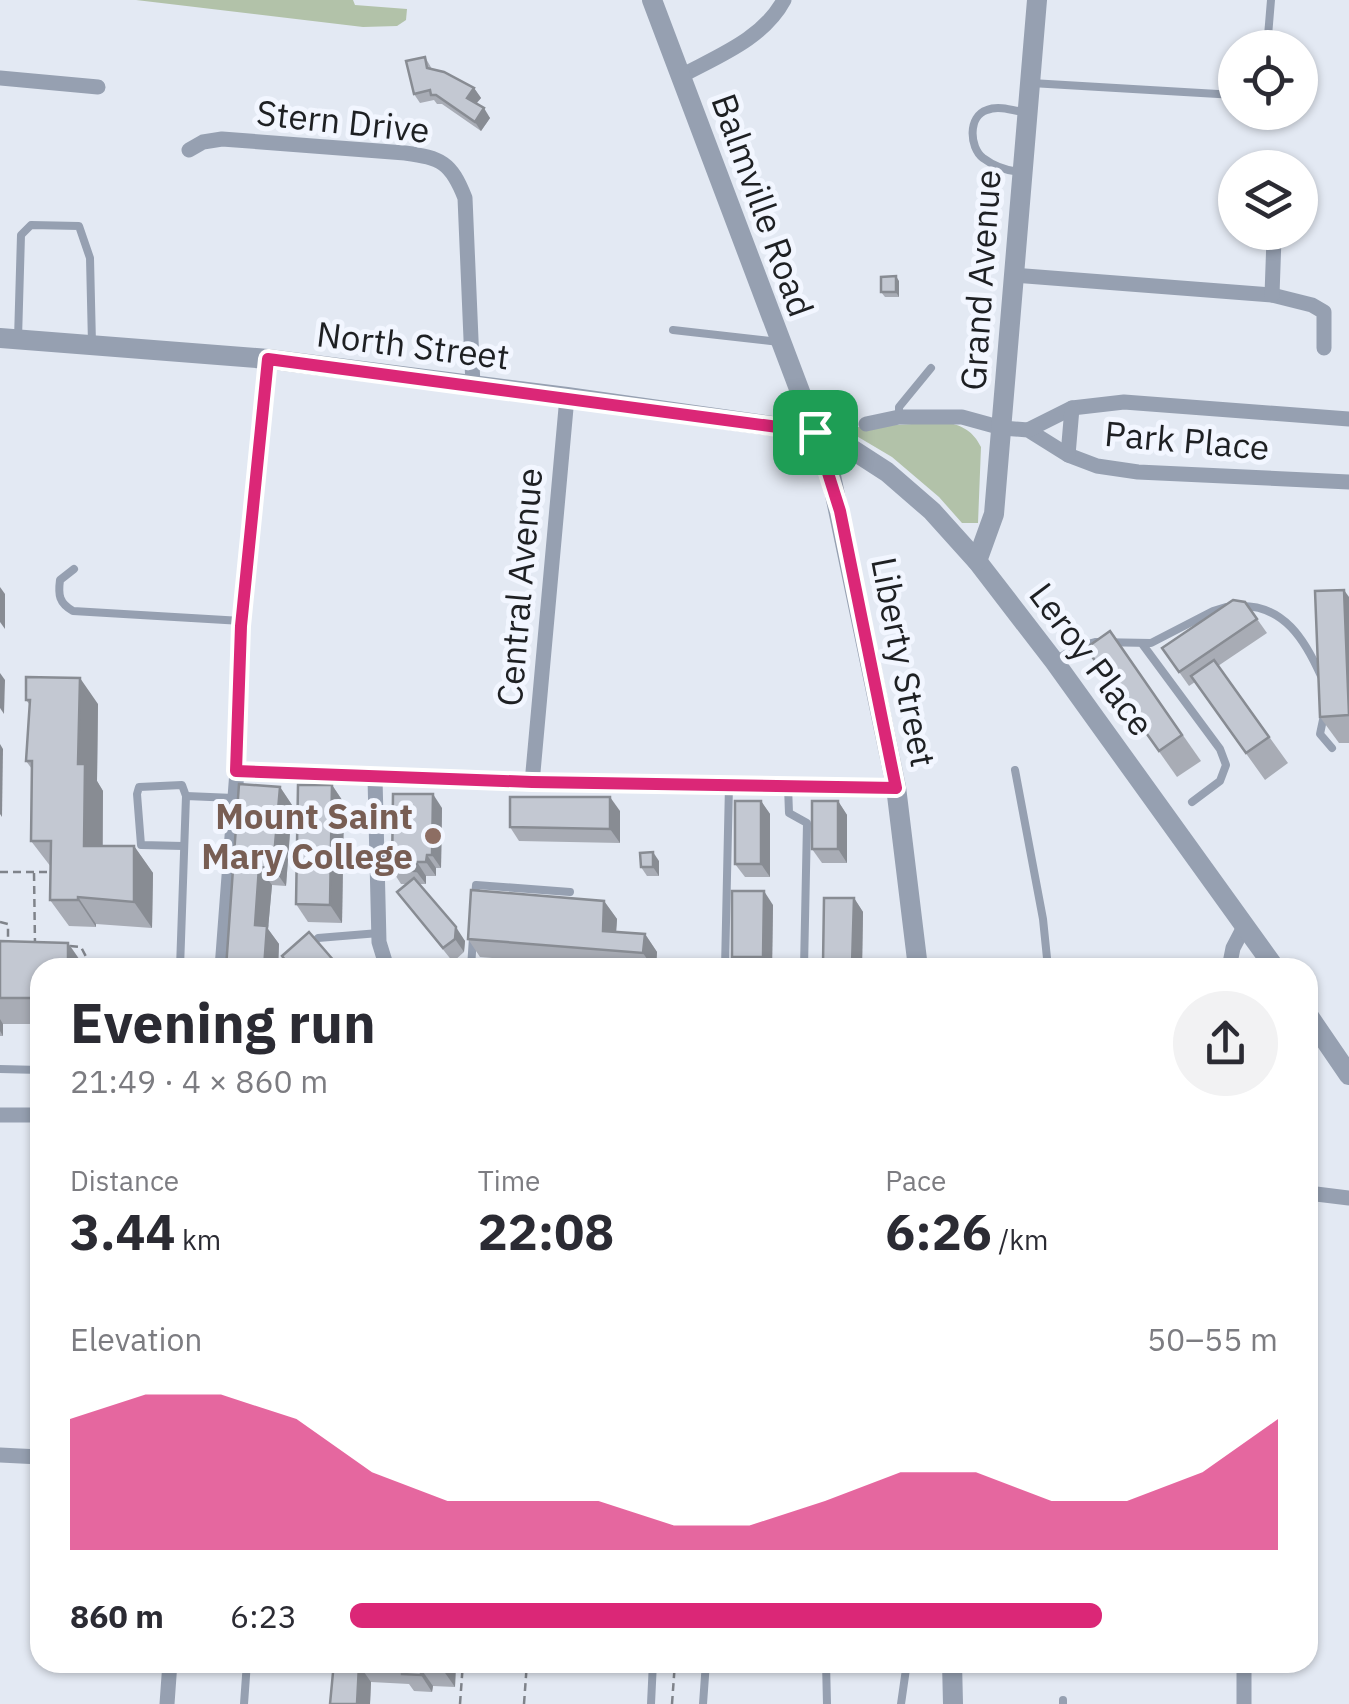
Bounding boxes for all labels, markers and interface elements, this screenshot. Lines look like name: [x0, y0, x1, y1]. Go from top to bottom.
map controls: [1218, 30, 1318, 250]
button: locate: [1218, 30, 1318, 130]
street label: Balmville Road: [701, 87, 825, 323]
street label: Stern Drive: [254, 89, 432, 153]
button: layers: [1218, 150, 1318, 250]
street label: Grand Avenue: [949, 168, 1011, 392]
street label: North Street: [314, 310, 512, 380]
pin: [773, 390, 858, 475]
icon: arrive: [788, 405, 843, 460]
street label: Park Place: [1103, 410, 1271, 470]
street label: Central Avenue: [486, 466, 552, 708]
street label: Liberty Street: [861, 553, 947, 771]
street label: Leroy Place: [1019, 573, 1165, 745]
place label: Mount Saint Mary College: [201, 793, 413, 879]
marker: Mount Saint Mary College: [422, 825, 444, 847]
text: Evening run: [70, 987, 376, 1058]
button: share: [1173, 991, 1278, 1096]
text: 21:49 · 4 × 860 m: [70, 1060, 328, 1102]
text: Distance: [70, 1162, 179, 1199]
text: Time: [478, 1162, 541, 1199]
text: Pace: [885, 1162, 946, 1199]
text: 3.44: [70, 1199, 176, 1264]
text: 22:08: [478, 1199, 614, 1264]
text: 6:26: [885, 1199, 992, 1264]
text: km: [176, 1221, 221, 1258]
text: /km: [992, 1221, 1048, 1258]
text: Elevation: [70, 1318, 203, 1360]
text: 50–55 m: [1147, 1318, 1278, 1360]
text: 860 m: [70, 1595, 164, 1637]
text: 6:23: [230, 1595, 297, 1637]

